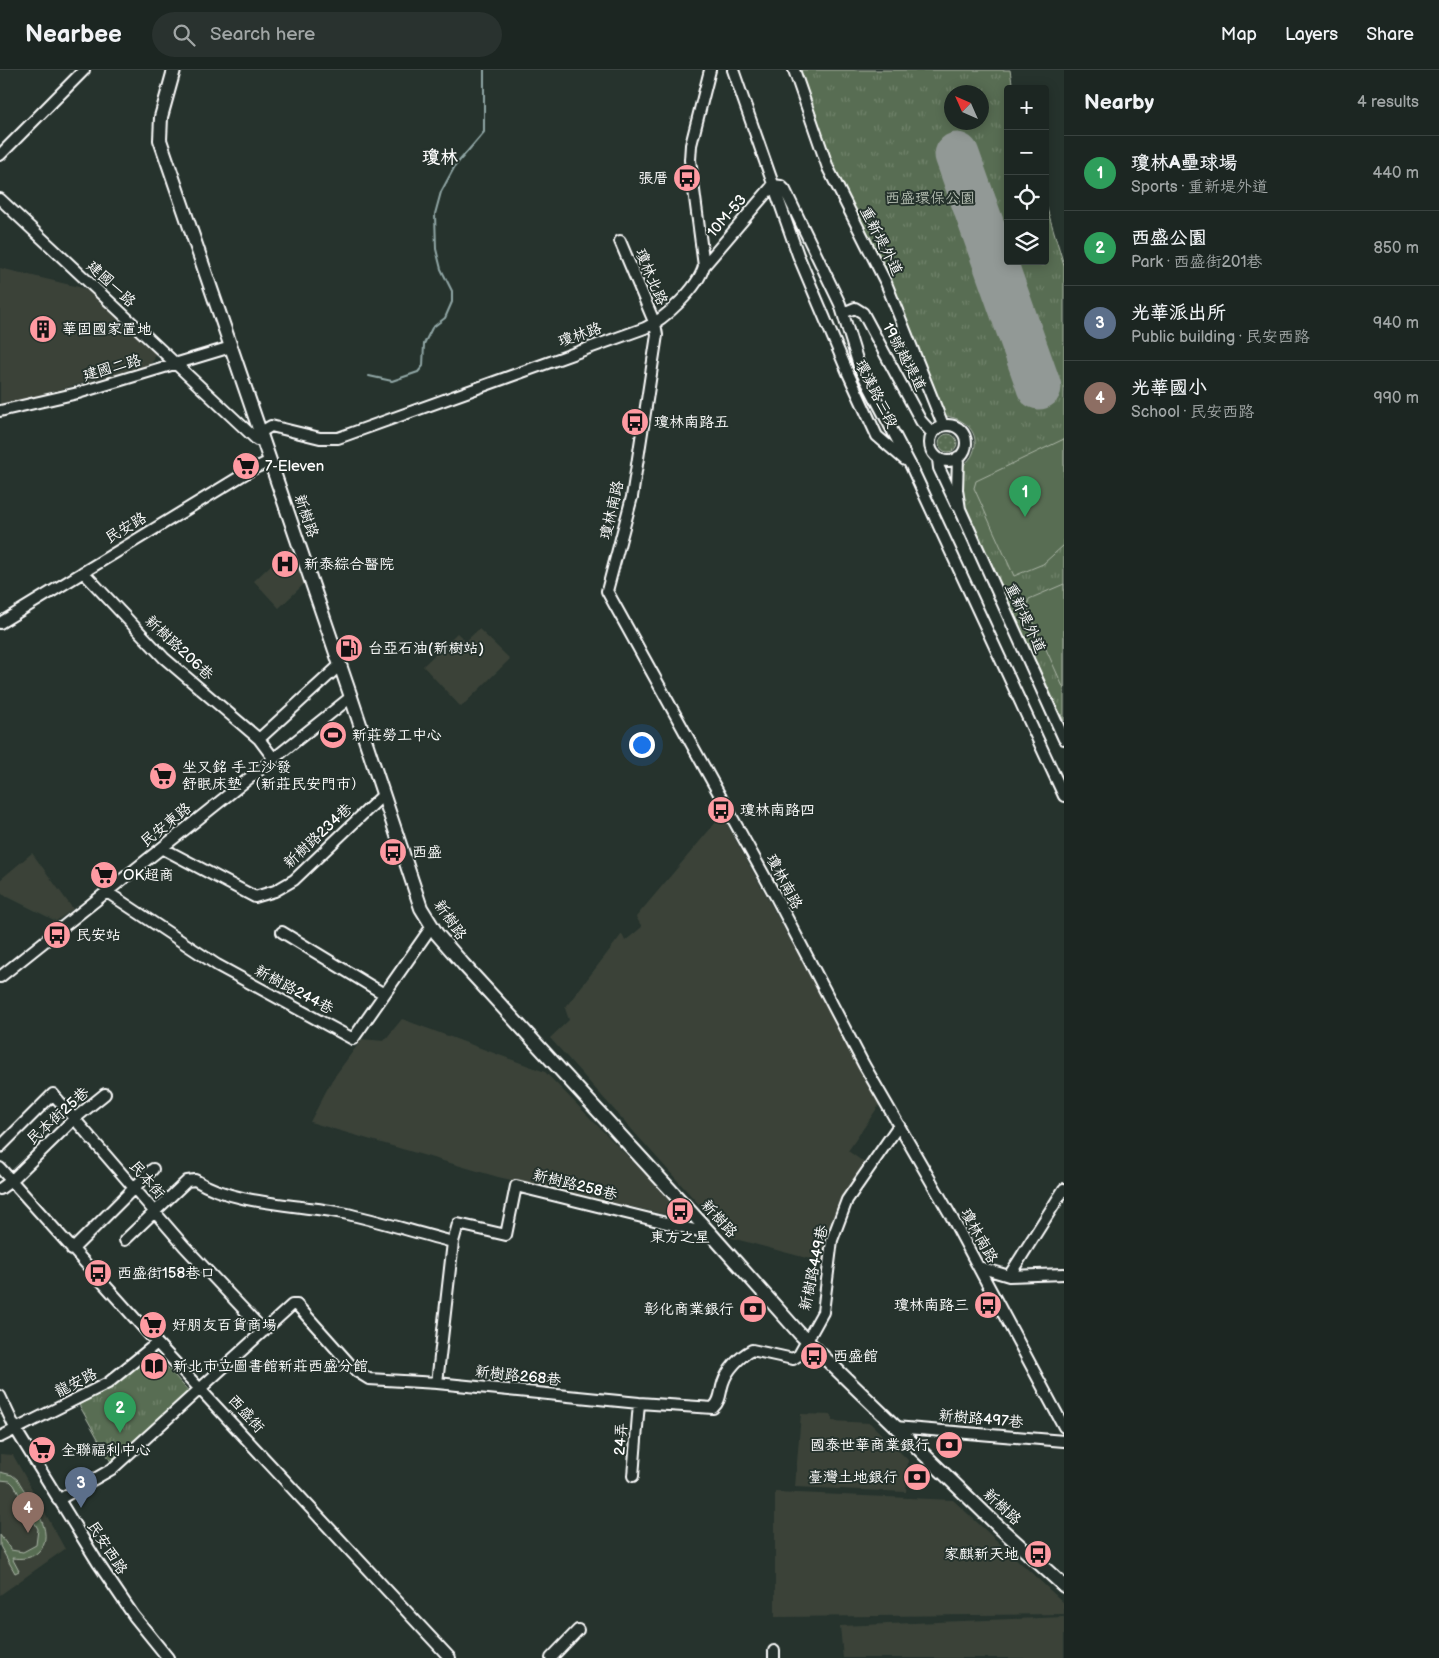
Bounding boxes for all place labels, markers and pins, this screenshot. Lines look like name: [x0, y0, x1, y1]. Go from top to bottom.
bus stop icon: 張厝: [672, 163, 702, 193]
place label: 張厝: [638, 169, 668, 188]
building icon: 華固國家置地: [28, 314, 58, 344]
place label: 華固國家置地: [62, 320, 152, 339]
bus stop icon: 瓊林南路五: [620, 407, 650, 437]
place label: 瓊林南路五: [654, 413, 729, 432]
supermarket icon: 7-Eleven: [231, 451, 261, 481]
place label: 7-Eleven: [265, 457, 324, 476]
pin: 1: [1009, 476, 1041, 517]
hospital icon: 新泰綜合醫院: [270, 549, 300, 579]
place label: 新泰綜合醫院: [304, 555, 394, 574]
fuel station icon: 台亞石油(新樹站): [334, 633, 364, 663]
place label: 台亞石油(新樹站): [368, 639, 484, 658]
sports icon: 新莊勞工中心: [318, 720, 348, 750]
place label: 新莊勞工中心: [352, 726, 442, 745]
place label: 坐又銘 手工沙發 舒眠床墊 （新莊民安門市）: [182, 758, 366, 794]
supermarket icon: 坐又銘 手工沙發 舒眠床墊 （新莊民安門市）: [148, 761, 178, 791]
bus stop icon: 瓊林南路四: [706, 795, 736, 825]
place label: 瓊林南路四: [740, 801, 815, 820]
bus stop icon: 西盛: [378, 837, 408, 867]
place label: 西盛: [412, 843, 442, 862]
supermarket icon: OK超商: [89, 860, 119, 890]
place label: OK超商: [123, 866, 174, 885]
bus stop icon: 民安站: [42, 920, 72, 950]
place label: 民安站: [76, 926, 121, 945]
bus stop icon: 東方之星: [665, 1196, 695, 1226]
place label: 東方之星: [650, 1228, 710, 1247]
bus stop icon: 西盛街158巷口: [83, 1258, 113, 1288]
place label: 西盛街158巷口: [117, 1264, 215, 1283]
bus stop icon: 瓊林南路三: [973, 1290, 1003, 1320]
bank icon: 彰化商業銀行: [738, 1294, 768, 1324]
place label: 瓊林南路三: [894, 1296, 969, 1315]
place label: 彰化商業銀行: [644, 1300, 734, 1319]
supermarket icon: 好朋友百貨商場: [138, 1310, 168, 1340]
place label: 好朋友百貨商場: [172, 1316, 277, 1335]
bus stop icon: 西盛館: [799, 1341, 829, 1371]
place label: 西盛館: [833, 1347, 878, 1366]
library icon: 新北市立圖書館新莊西盛分館: [139, 1351, 169, 1381]
place label: 新北市立圖書館新莊西盛分館: [173, 1357, 368, 1376]
pin: 2: [104, 1392, 136, 1433]
bank icon: 國泰世華商業銀行: [934, 1430, 964, 1460]
supermarket icon: 全聯福利中心: [27, 1435, 57, 1465]
place label: 國泰世華商業銀行: [810, 1436, 930, 1455]
place label: 全聯福利中心: [61, 1441, 151, 1460]
bank icon: 臺灣土地銀行: [902, 1462, 932, 1492]
pin: 3: [65, 1467, 97, 1508]
place label: 臺灣土地銀行: [808, 1468, 898, 1487]
pin: 4: [12, 1492, 44, 1533]
bus stop icon: 家麒新天地: [1023, 1539, 1053, 1569]
place label: 家麒新天地: [944, 1545, 1019, 1564]

